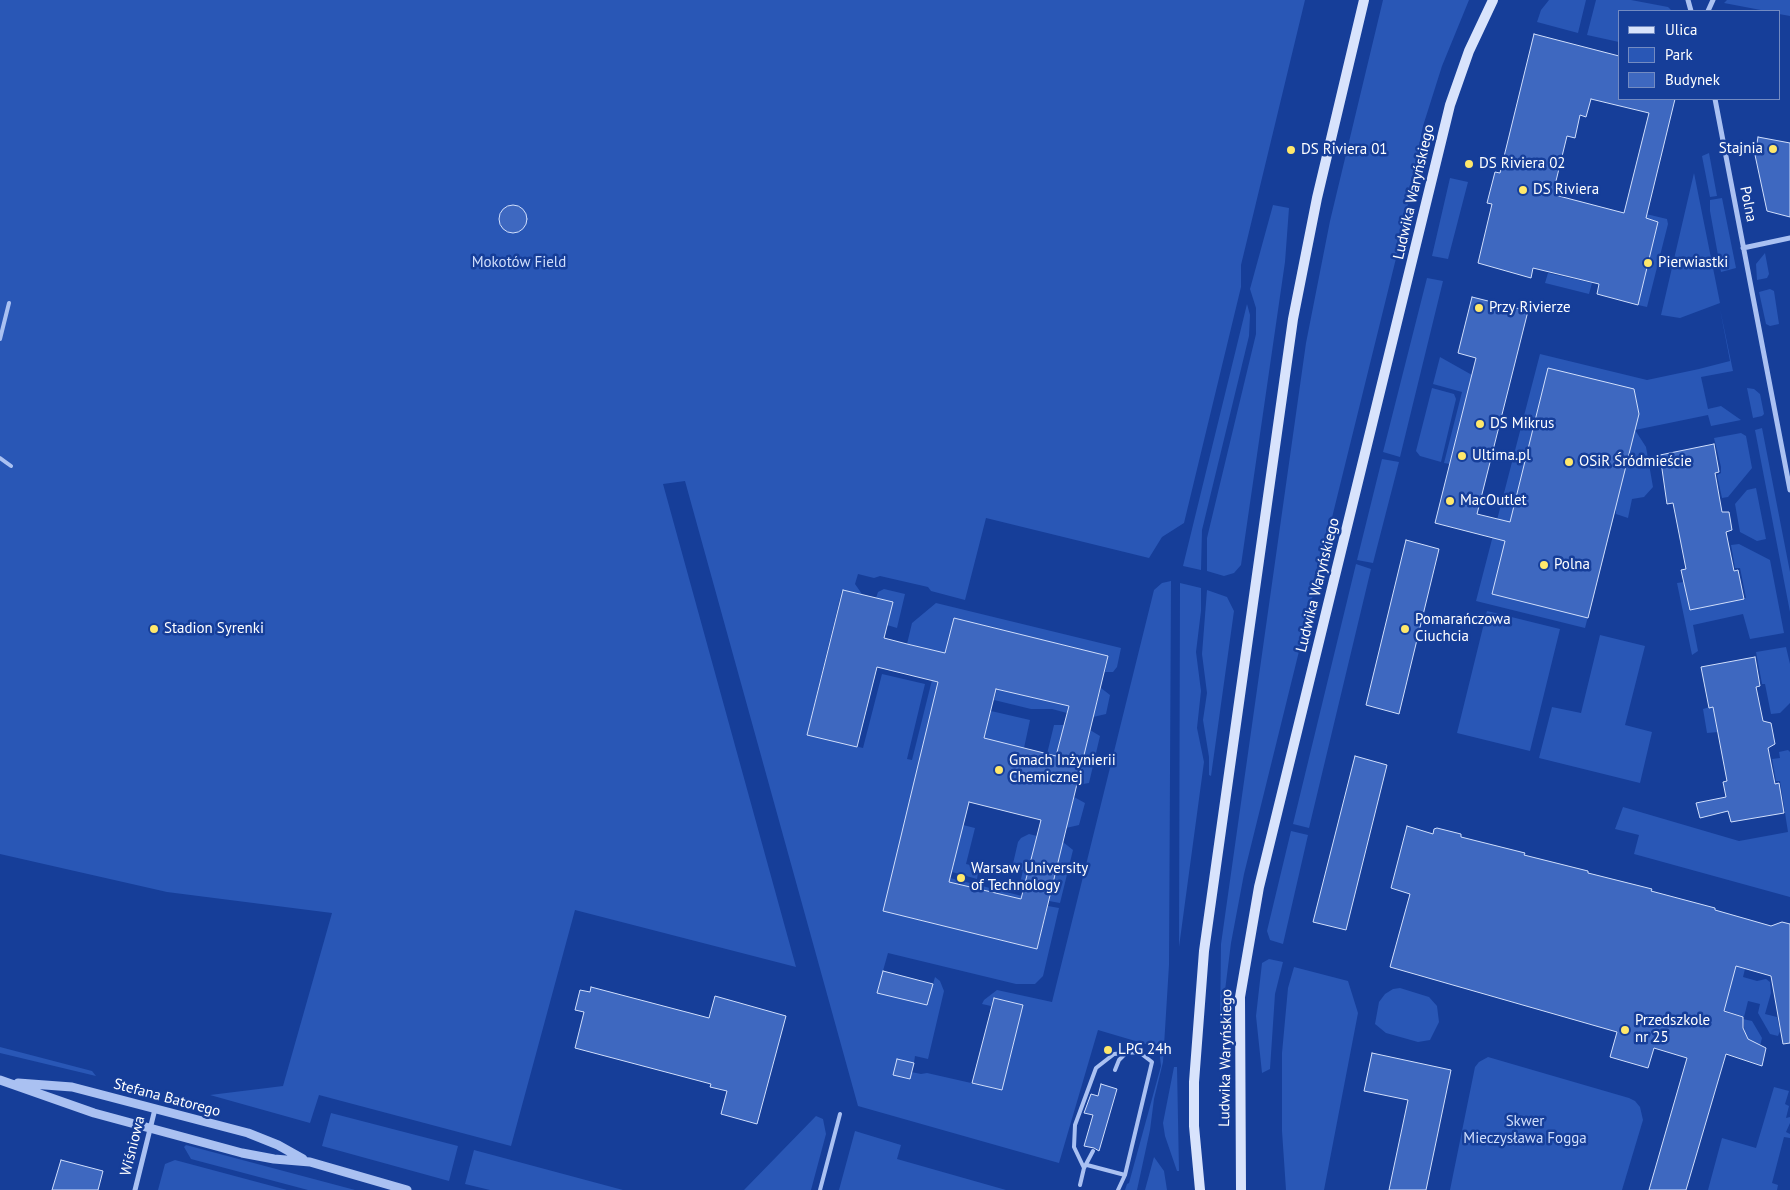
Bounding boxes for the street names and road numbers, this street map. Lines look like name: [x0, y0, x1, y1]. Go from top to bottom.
street label: Ludwika Waryńskiego: [1390, 123, 1438, 261]
street label: Polna: [1736, 185, 1760, 223]
street label: Ludwika Waryńskiego: [1293, 516, 1343, 654]
street label: Ludwika Waryńskiego: [1216, 989, 1236, 1127]
street label: Stefana Batorego: [111, 1075, 223, 1121]
street label: Wiśniowa: [117, 1114, 149, 1178]

